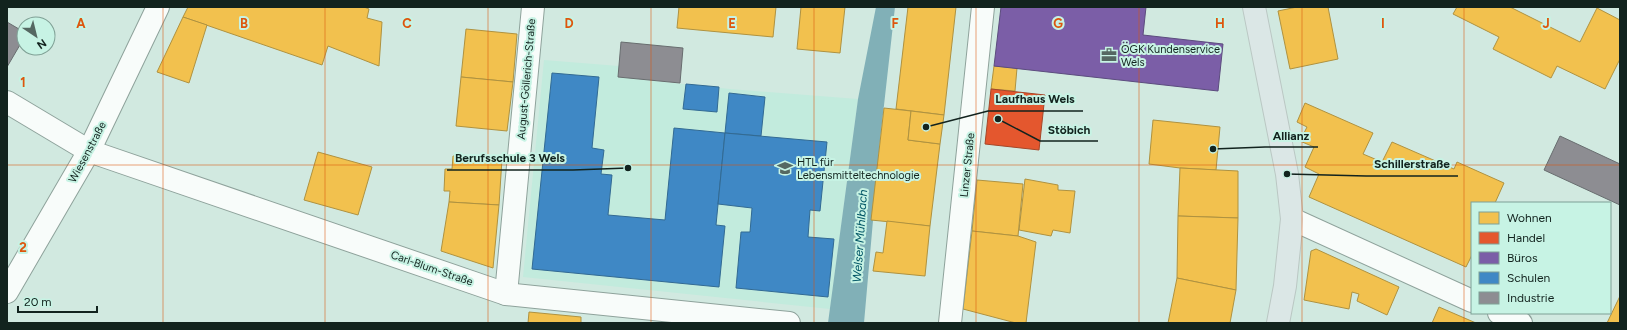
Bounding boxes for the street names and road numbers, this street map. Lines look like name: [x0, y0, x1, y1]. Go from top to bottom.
street label: August-Göllerich-Straße: [515, 18, 538, 140]
street label: Wiesenstraße: [66, 120, 109, 185]
street label: Linzer Straße: [958, 132, 977, 198]
street label: Carl-Blum-Straße: [389, 248, 475, 289]

